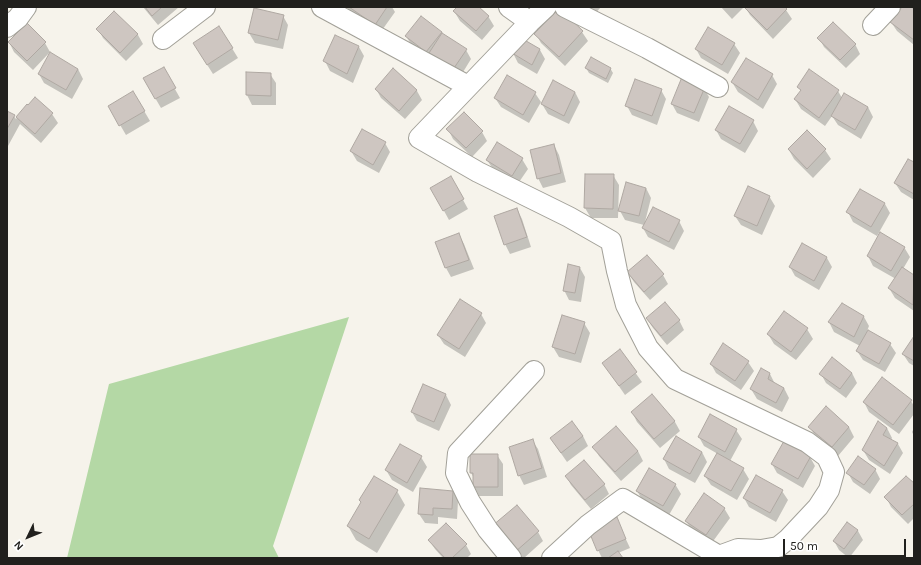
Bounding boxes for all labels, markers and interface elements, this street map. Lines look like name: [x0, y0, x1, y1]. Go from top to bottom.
north arrow: [8, 517, 48, 557]
scale bar: [785, 531, 908, 557]
text: N: [11, 538, 26, 553]
text: 50 m: [790, 539, 818, 553]

